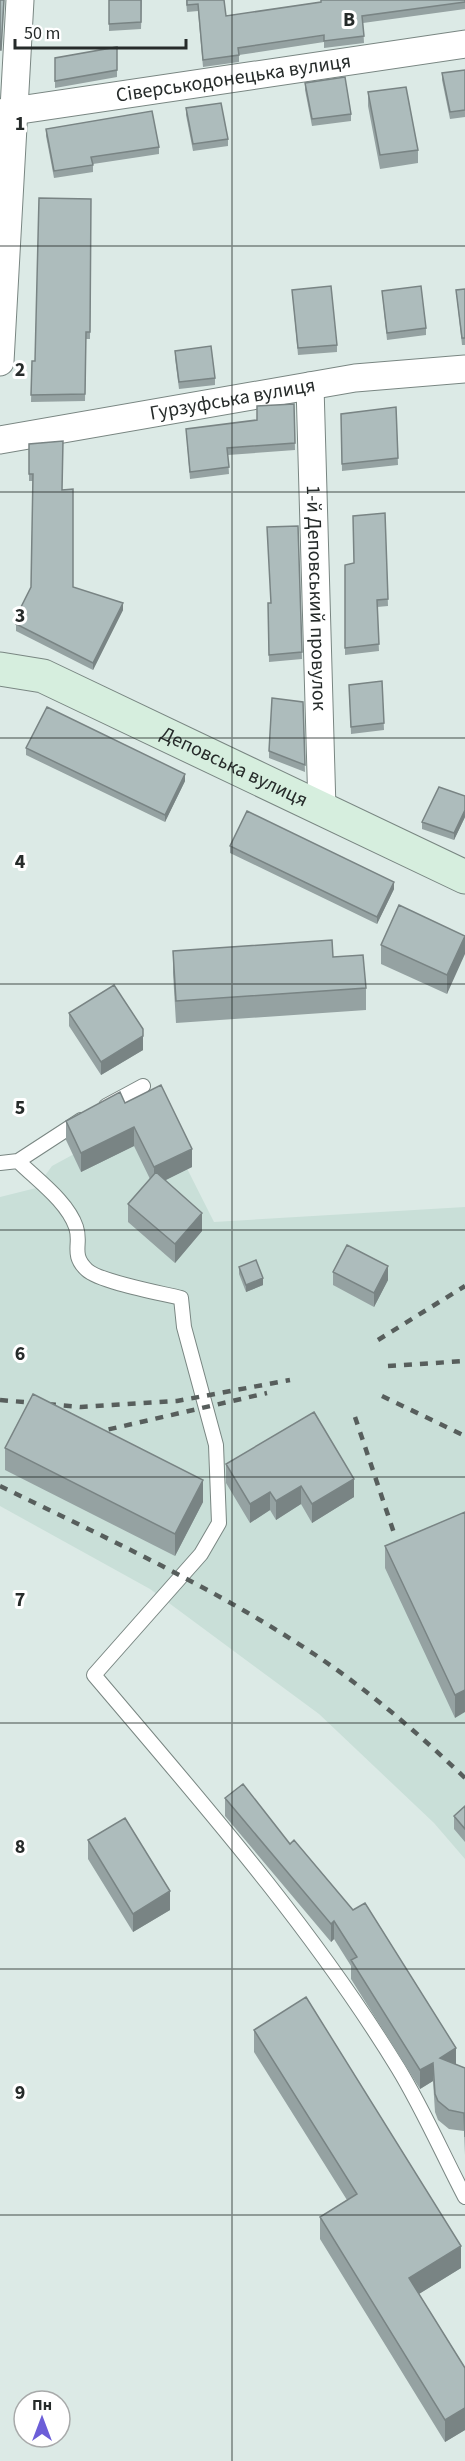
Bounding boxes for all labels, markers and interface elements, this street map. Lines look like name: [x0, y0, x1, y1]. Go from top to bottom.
text: B: [343, 6, 355, 34]
scale bar: [15, 12, 186, 50]
text: 50 m: [24, 21, 60, 46]
street label: Сіверськодонецька вулиця: [114, 47, 353, 110]
text: 1: [15, 110, 25, 138]
text: 2: [15, 356, 25, 384]
street label: Гурзуфська вулиця: [147, 371, 317, 428]
street label: 1-й Деповський провулок: [299, 485, 333, 711]
text: 3: [15, 602, 25, 630]
street label: Деповська вулиця: [155, 720, 312, 814]
text: 4: [15, 848, 26, 876]
text: 5: [15, 1094, 25, 1122]
text: 6: [15, 1340, 25, 1368]
text: 7: [15, 1586, 25, 1614]
text: 8: [15, 1833, 25, 1861]
text: 9: [15, 2079, 25, 2107]
north arrow: [12, 2389, 72, 2449]
text: Пн: [32, 2394, 52, 2416]

